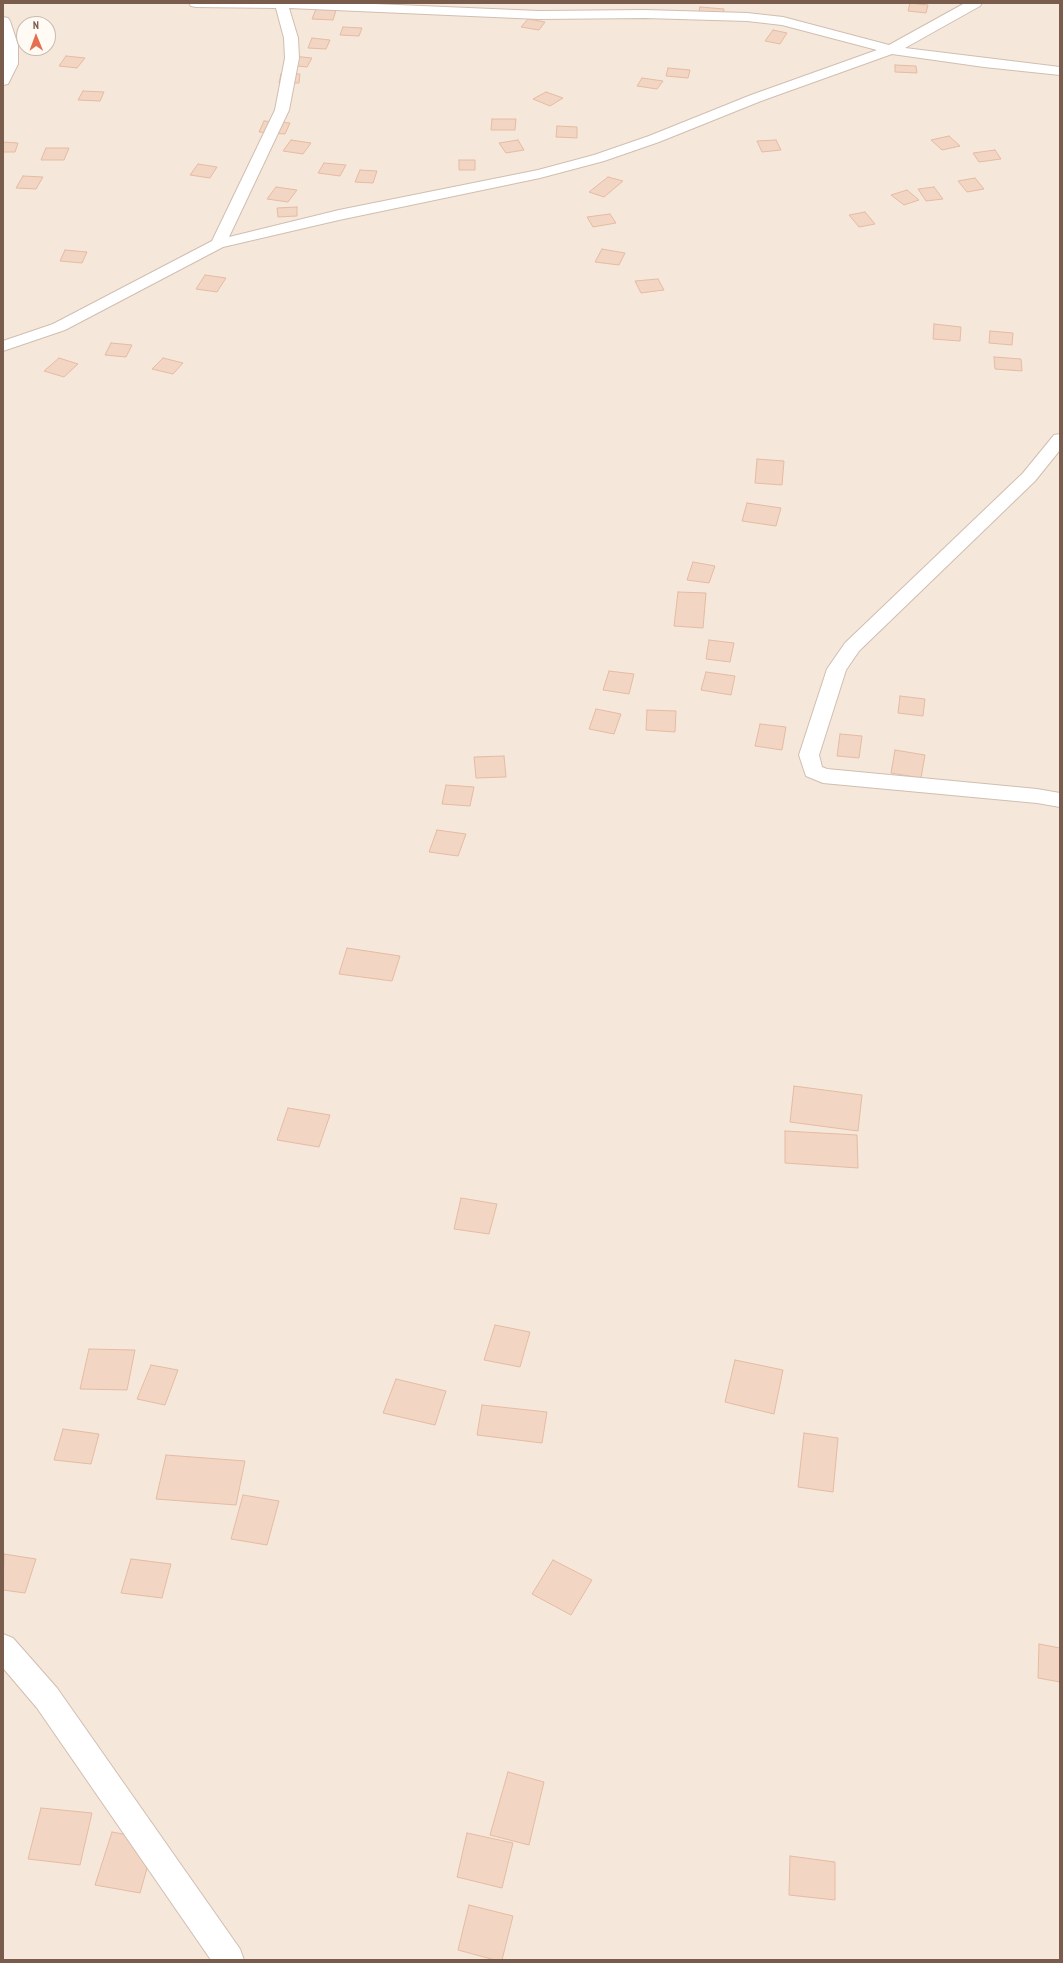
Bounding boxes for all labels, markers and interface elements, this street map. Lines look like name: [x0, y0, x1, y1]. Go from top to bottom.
north arrow: [16, 16, 56, 56]
text: N: [33, 18, 39, 32]

